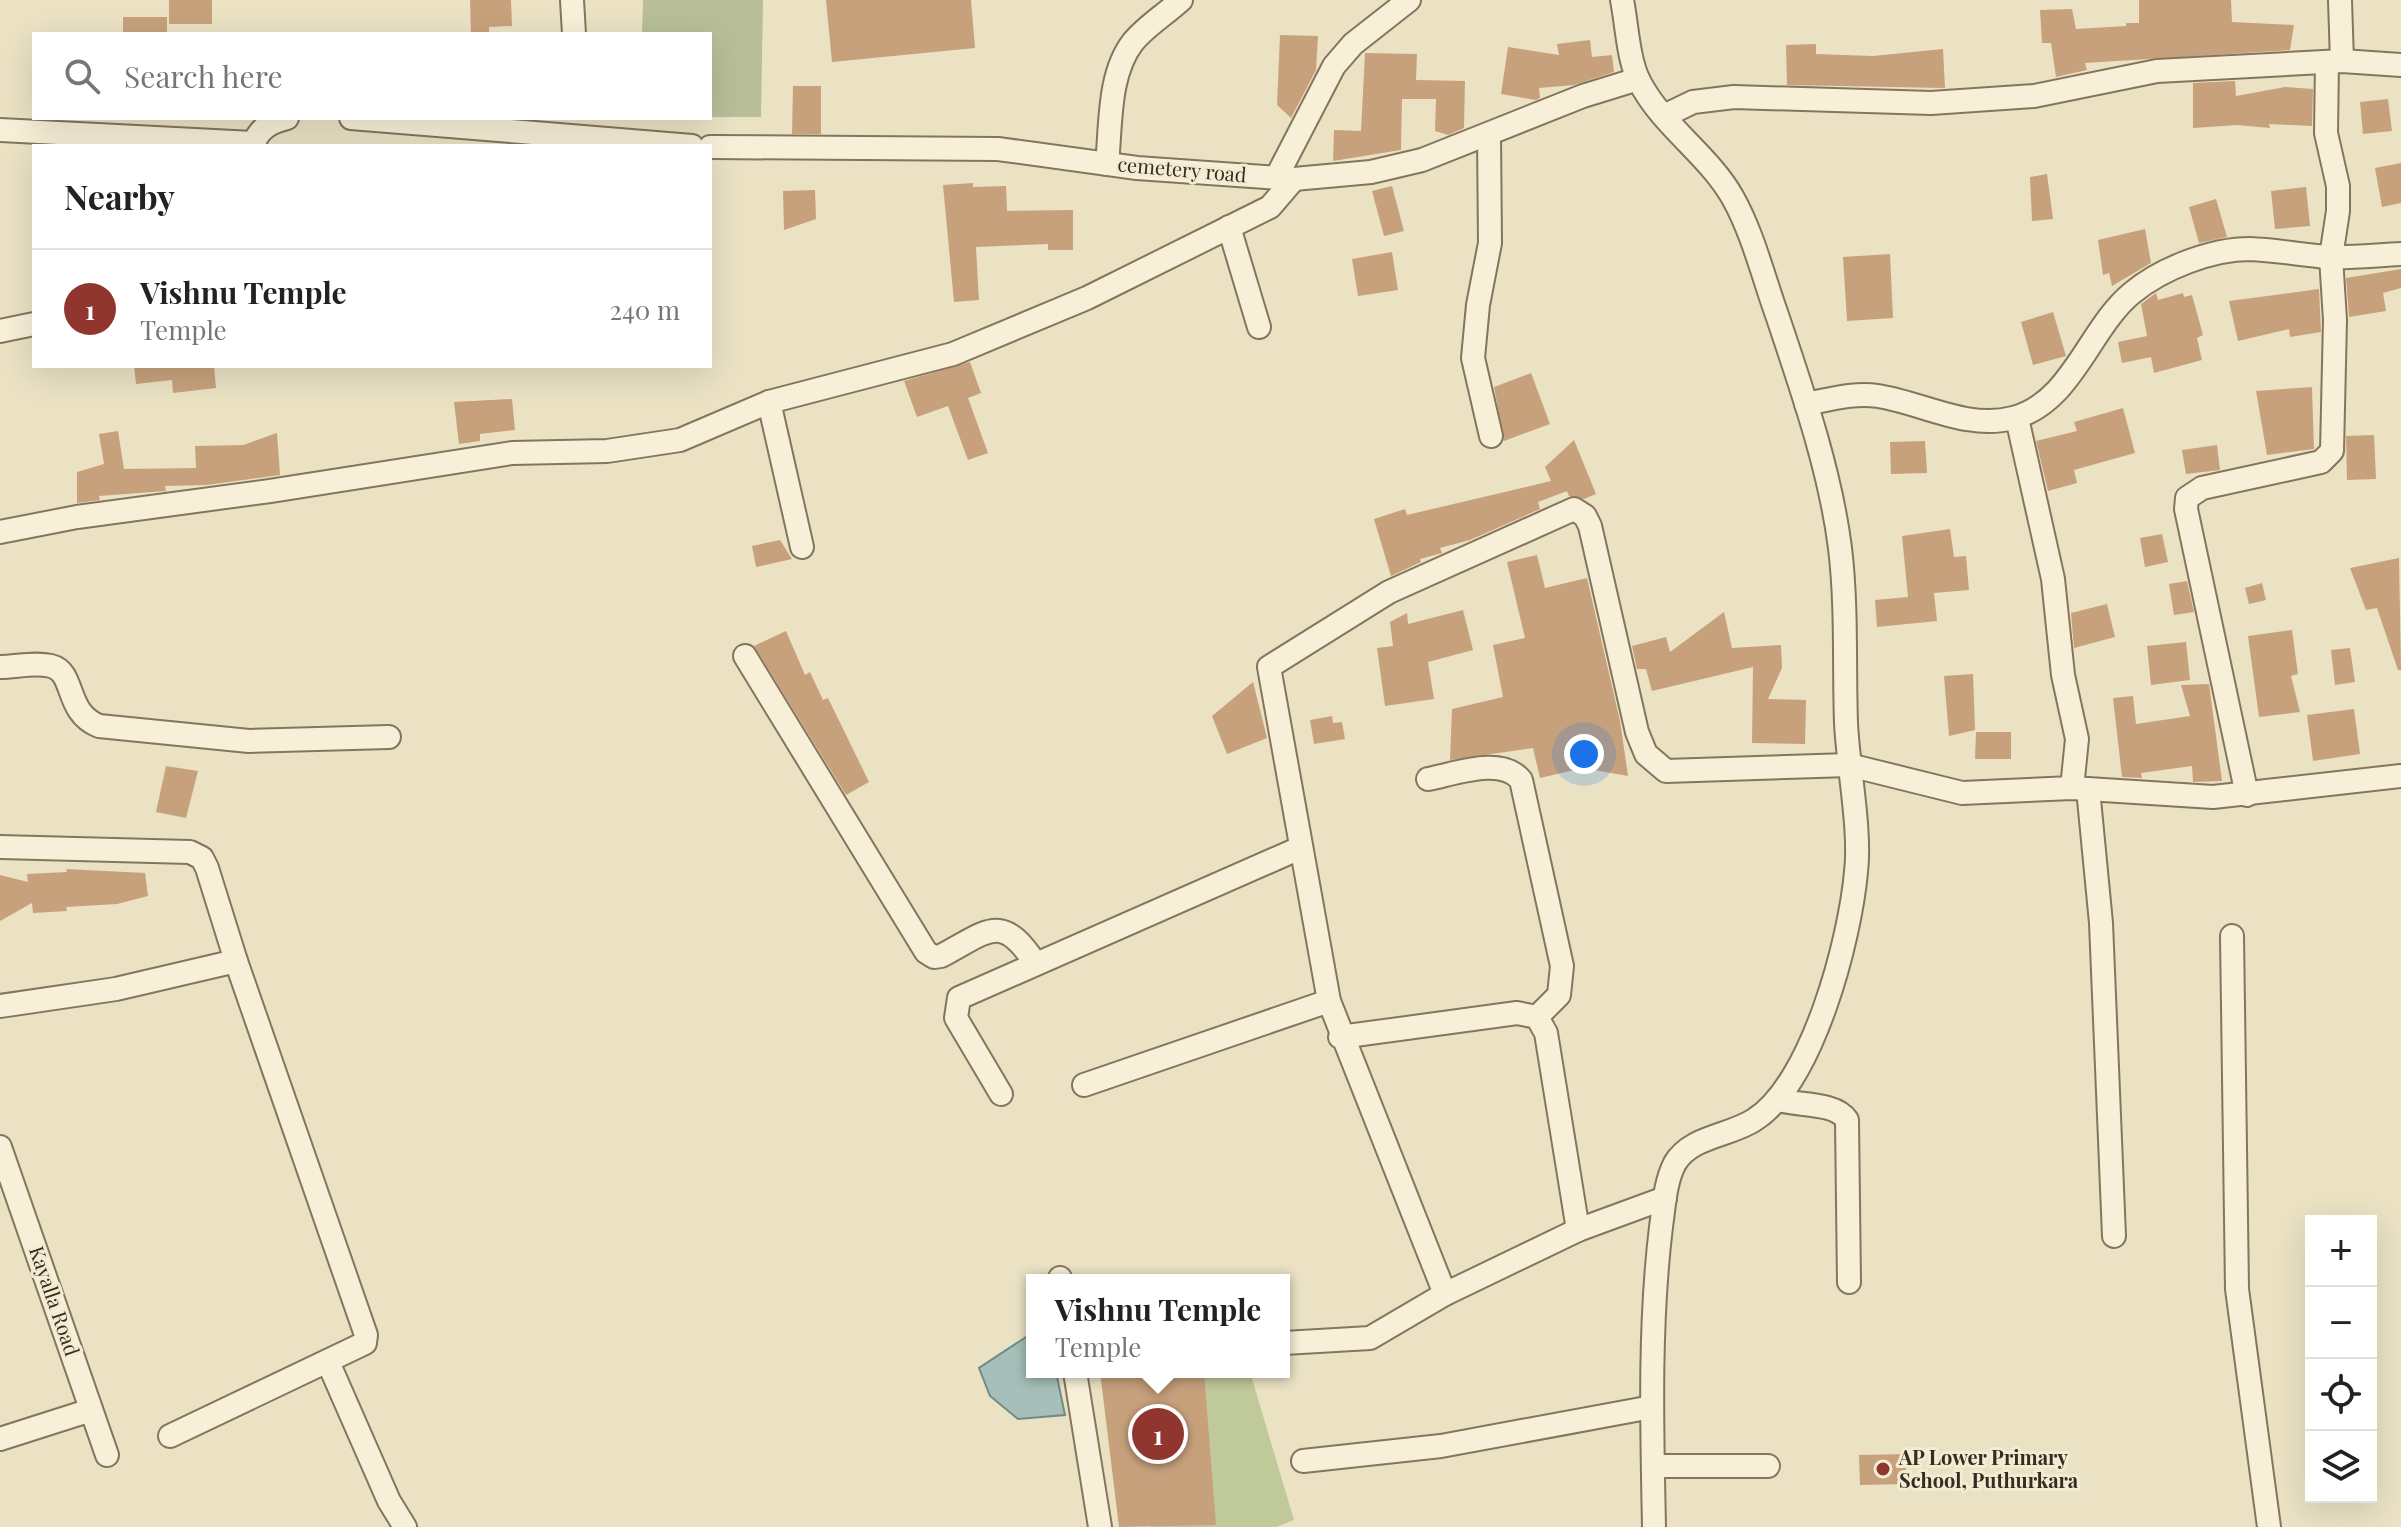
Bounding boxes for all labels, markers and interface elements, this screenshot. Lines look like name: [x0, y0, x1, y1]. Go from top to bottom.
search box: [32, 32, 712, 120]
icon: search: [60, 54, 104, 98]
text: Search here: [124, 56, 283, 96]
street label: cemetery road: [1116, 149, 1248, 188]
text: Nearby: [64, 173, 175, 219]
text: Vishnu Temple: [140, 272, 347, 312]
text: 1: [85, 292, 95, 327]
text: 240 m: [610, 292, 680, 327]
text: Temple: [140, 312, 227, 347]
your location: [1564, 734, 1604, 774]
map controls: [2305, 1215, 2377, 1503]
button: +: [2305, 1215, 2377, 1287]
street label: Kayalla Road: [24, 1242, 87, 1359]
popup: [1026, 1274, 1290, 1378]
button: −: [2305, 1287, 2377, 1359]
text: Vishnu Temple: [1055, 1289, 1261, 1329]
text: Temple: [1055, 1329, 1141, 1364]
button: locate: [2305, 1359, 2377, 1431]
pin: 1: [1132, 1404, 1184, 1464]
button: layers: [2305, 1431, 2377, 1503]
place label: AP Lower Primary School, Puthurkara: [1898, 1443, 2079, 1493]
marker: AP Lower Primary School, Puthurkara: [1874, 1460, 1892, 1478]

